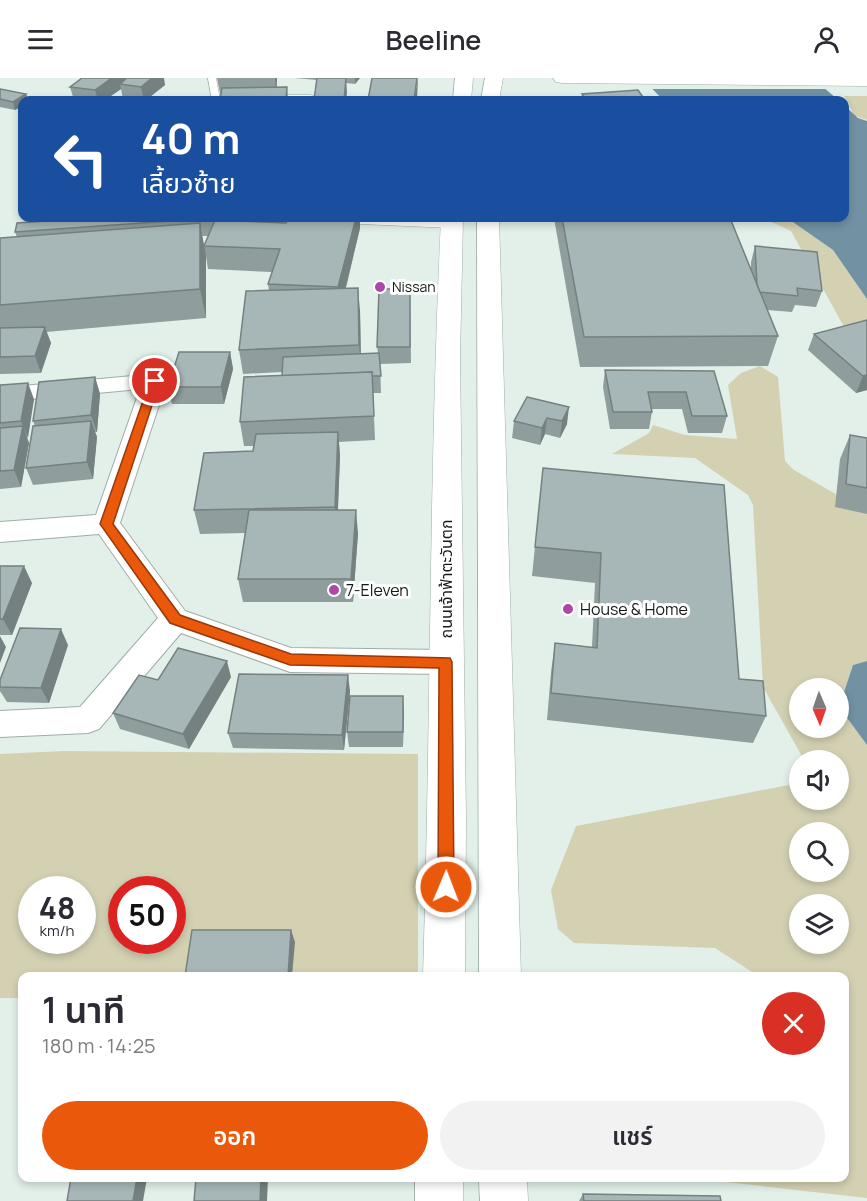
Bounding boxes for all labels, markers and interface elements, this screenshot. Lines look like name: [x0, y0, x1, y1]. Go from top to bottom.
text: Beeline: [386, 21, 481, 58]
icon: menu: [24, 23, 57, 56]
icon: person: [810, 23, 843, 56]
text: 40 m: [141, 109, 240, 167]
icon: left: [42, 120, 120, 198]
text: เลี้ยวซ้าย: [141, 164, 235, 201]
place label: Nissan: [392, 277, 436, 296]
marker: Nissan: [373, 280, 387, 294]
pin: [129, 355, 180, 406]
icon: arrive: [138, 364, 171, 397]
street label: ถนนเจ้าฟ้าตะวันตก: [435, 520, 457, 638]
place label: 7-Eleven: [346, 579, 409, 601]
marker: 7-Eleven: [327, 583, 341, 597]
place label: House & Home: [580, 598, 688, 620]
marker: House & Home: [561, 602, 575, 616]
north arrow: [789, 678, 849, 738]
map controls: [789, 678, 849, 954]
button: sound: [789, 750, 849, 810]
button: search: [789, 822, 849, 882]
position arrow: [414, 855, 478, 919]
speed limit sign: 50: [108, 876, 186, 954]
text: 48: [39, 887, 75, 928]
button: layers: [789, 894, 849, 954]
text: km/h: [40, 920, 74, 941]
text: 1 นาที: [42, 985, 125, 1034]
button: close: [762, 992, 825, 1055]
text: 180 m · 14:25: [42, 1032, 156, 1059]
button: ออก: [42, 1101, 428, 1170]
button: แชร์: [440, 1101, 825, 1170]

